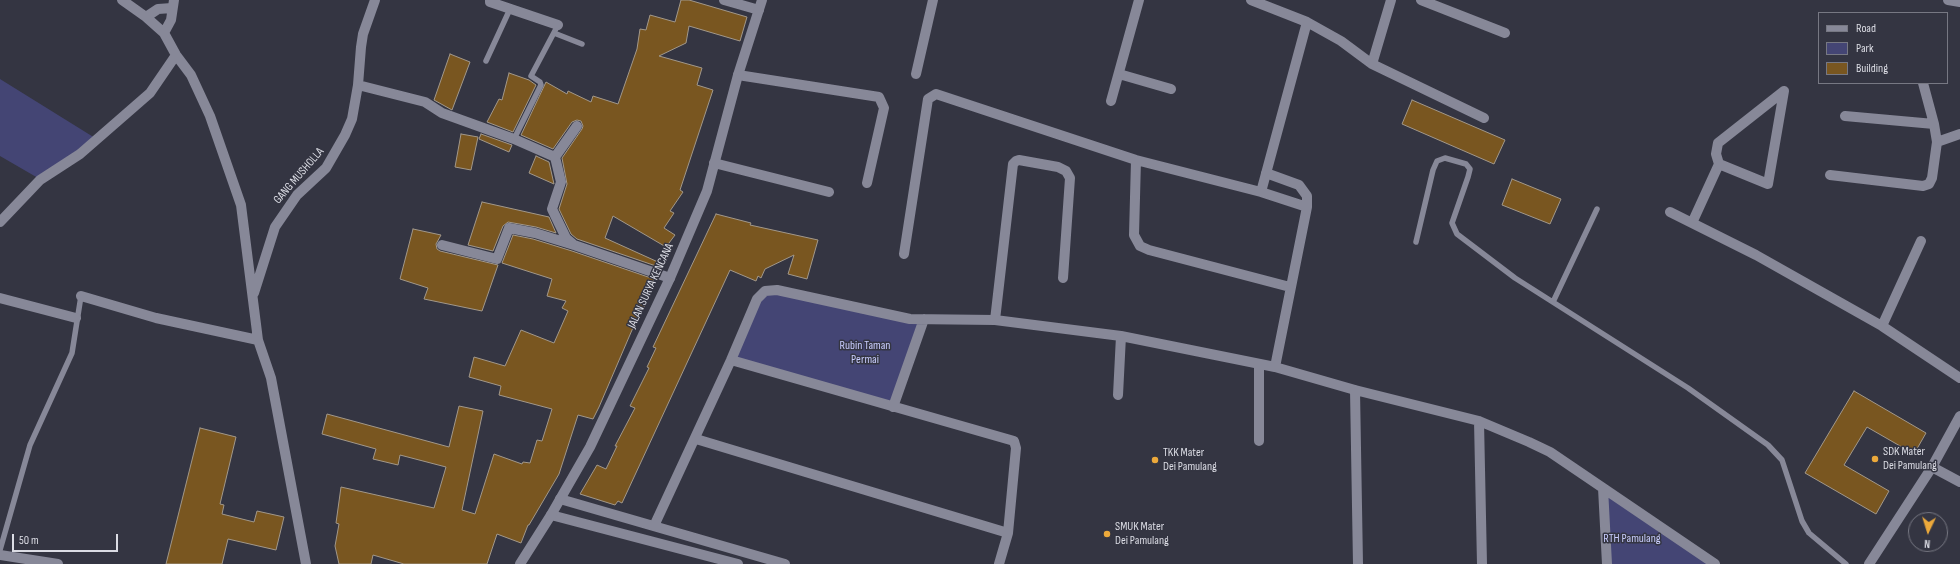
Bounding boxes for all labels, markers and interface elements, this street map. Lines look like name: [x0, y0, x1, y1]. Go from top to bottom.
legend: [1818, 12, 1948, 84]
text: Road: [1856, 21, 1876, 36]
text: Park: [1856, 41, 1874, 56]
text: Building: [1856, 61, 1888, 76]
street label: GANG MUSHOLLA: [271, 145, 327, 207]
street label: JALAN SURYA KENCANA: [625, 241, 677, 331]
park label: Rubin Taman Permai: [840, 339, 890, 367]
place label: SDK Mater Dei Pamulang: [1883, 445, 1937, 473]
place label: TKK Mater Dei Pamulang: [1163, 446, 1217, 474]
marker: SDK Mater Dei Pamulang: [1870, 454, 1880, 464]
marker: TKK Mater Dei Pamulang: [1150, 455, 1160, 465]
north arrow: [1908, 512, 1948, 552]
place label: SMUK Mater Dei Pamulang: [1115, 520, 1169, 548]
scale bar: [14, 526, 120, 552]
marker: SMUK Mater Dei Pamulang: [1102, 529, 1112, 539]
park label: RTH Pamulang: [1603, 532, 1661, 546]
text: 50 m: [19, 533, 39, 548]
text: N: [1924, 537, 1931, 550]

